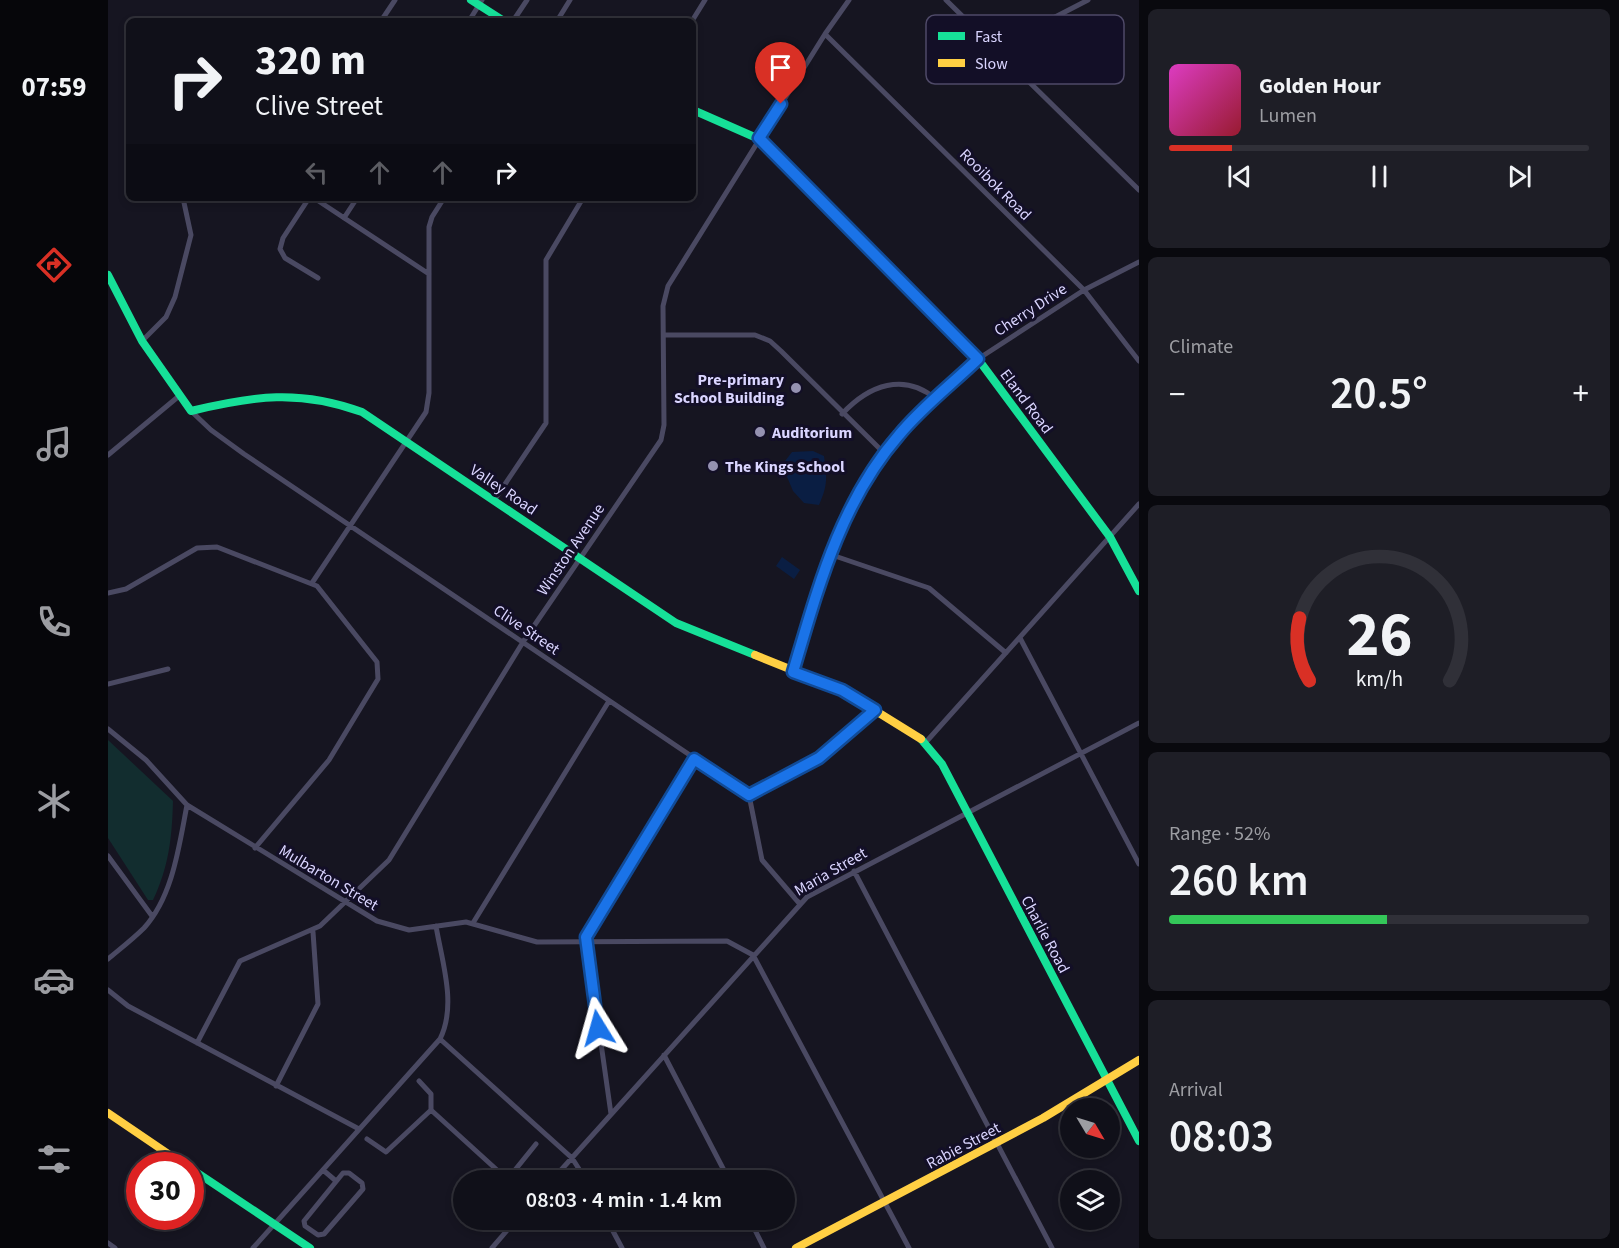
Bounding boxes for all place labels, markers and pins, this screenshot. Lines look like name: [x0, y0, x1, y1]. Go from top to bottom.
pin: [755, 42, 806, 104]
place label: Pre-primary School Building: [674, 369, 785, 409]
marker: Pre-primary School Building: [789, 381, 803, 395]
place label: Auditorium: [771, 422, 852, 444]
marker: Auditorium: [753, 425, 767, 439]
place label: The Kings School: [725, 456, 845, 478]
marker: The Kings School: [706, 459, 720, 473]

